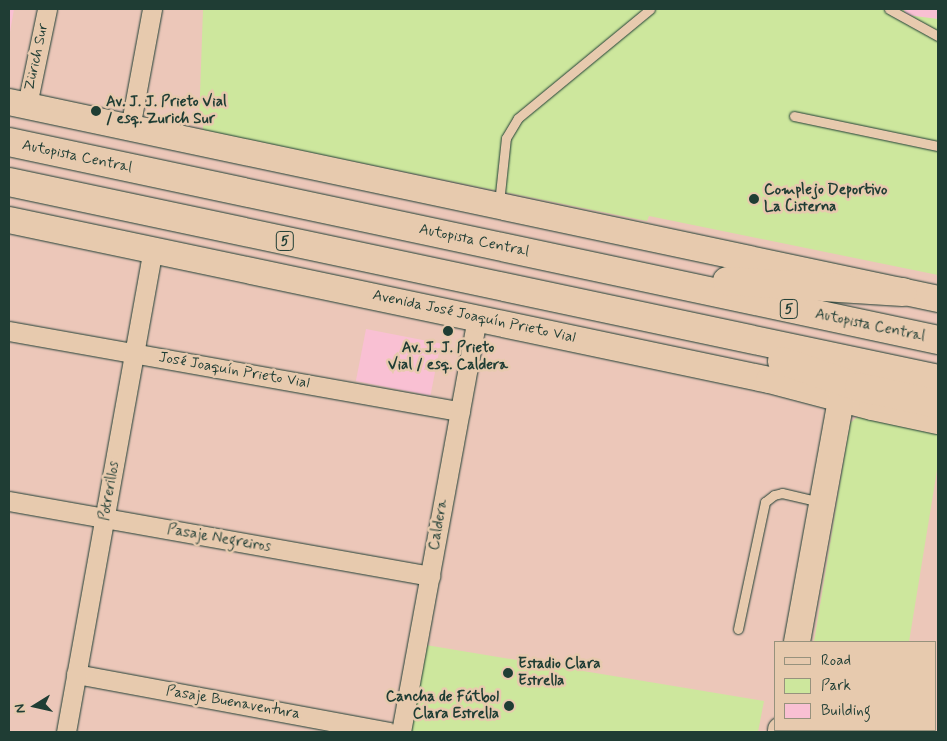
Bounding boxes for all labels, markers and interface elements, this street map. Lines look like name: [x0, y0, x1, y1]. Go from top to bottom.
street label: Zürich Sur: [21, 22, 53, 92]
place label: Av. J. J. Prieto Vial / esq. Zurich Sur: [106, 93, 227, 128]
marker: Av. J. J. Prieto Vial / esq. Zurich Sur: [90, 105, 102, 117]
street label: Autopista Central: [21, 137, 133, 177]
place label: Complejo Deportivo La Cisterna: [764, 181, 887, 216]
marker: Complejo Deportivo La Cisterna: [748, 193, 760, 205]
street label: Autopista Central: [418, 221, 530, 261]
road number: 5: [275, 230, 295, 252]
street label: Avenida José Joaquín Prieto Vial: [372, 287, 576, 347]
road number: 5: [779, 298, 799, 320]
street label: Autopista Central: [814, 306, 926, 346]
marker: Av. J. J. Prieto Vial / esq. Caldera: [442, 325, 454, 337]
place label: Av. J. J. Prieto Vial / esq. Caldera: [388, 339, 508, 374]
street label: José Joaquín Prieto Vial: [158, 349, 310, 393]
street label: Potrerillos: [96, 460, 124, 522]
street label: Caldera: [426, 498, 452, 552]
street label: Pasaje Negreiros: [166, 521, 272, 557]
legend: [774, 641, 937, 731]
text: Road: [821, 651, 851, 671]
place label: Estadio Clara Estrella: [518, 655, 601, 690]
marker: Estadio Clara Estrella: [502, 667, 514, 679]
text: Park: [821, 676, 851, 696]
north arrow: [10, 681, 60, 731]
street label: Pasaje Buenaventura: [165, 682, 301, 724]
place label: Cancha de Fútbol Clara Estrella: [386, 688, 499, 723]
marker: Cancha de Fútbol Clara Estrella: [503, 700, 515, 712]
text: Building: [821, 701, 871, 721]
text: N: [11, 702, 30, 715]

